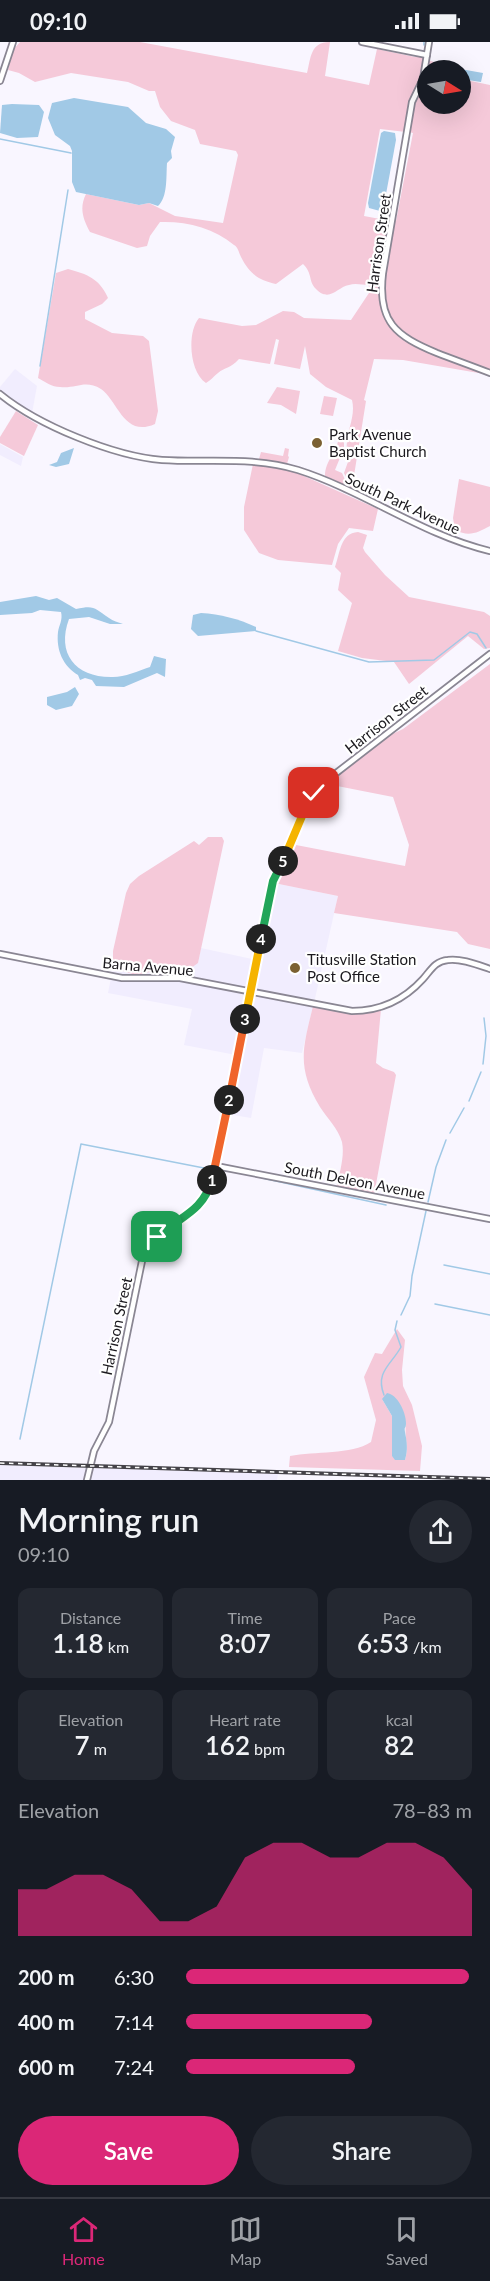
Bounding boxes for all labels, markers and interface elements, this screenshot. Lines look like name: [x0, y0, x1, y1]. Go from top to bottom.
text: 09:10: [30, 8, 87, 35]
north arrow: [417, 60, 471, 114]
map controls: [417, 60, 471, 114]
street label: Harrison Street: [362, 192, 394, 294]
place label: Park Avenue Baptist Church: [329, 425, 427, 460]
marker: Park Avenue Baptist Church: [310, 436, 324, 450]
street label: South Park Avenue: [343, 468, 463, 538]
street label: Harrison Street: [341, 681, 431, 757]
pin: [288, 767, 339, 818]
icon: check: [297, 776, 330, 809]
pin: 5: [268, 846, 298, 876]
text: 5: [278, 851, 288, 870]
pin: 4: [246, 924, 276, 954]
text: 4: [256, 929, 266, 948]
place label: Titusville Station Post Office: [307, 950, 416, 985]
street label: Barna Avenue: [102, 953, 194, 979]
marker: Titusville Station Post Office: [288, 961, 302, 975]
pin: 3: [230, 1004, 260, 1034]
text: 3: [240, 1009, 250, 1028]
pin: 2: [214, 1085, 244, 1115]
text: 2: [224, 1090, 234, 1109]
street label: South Deleon Avenue: [283, 1158, 427, 1203]
pin: 1: [197, 1165, 227, 1195]
text: 1: [207, 1170, 217, 1189]
pin: [131, 1211, 182, 1262]
icon: arrive: [140, 1220, 173, 1253]
street label: Harrison Street: [97, 1275, 135, 1377]
text: Morning run: [18, 1499, 199, 1539]
button: share: [409, 1500, 472, 1563]
text: 09:10: [18, 1542, 69, 1566]
text: Distance: [60, 1608, 121, 1627]
text: Time: [228, 1608, 262, 1627]
text: Pace: [383, 1608, 416, 1627]
text: 1.18: [52, 1627, 104, 1659]
text: 8:07: [219, 1627, 271, 1659]
text: 6:53: [357, 1627, 409, 1659]
text: km: [104, 1637, 129, 1656]
text: /km: [409, 1637, 442, 1656]
text: Elevation: [58, 1710, 123, 1729]
text: Heart rate: [209, 1710, 281, 1729]
text: kcal: [386, 1710, 413, 1729]
text: 7: [74, 1729, 90, 1761]
text: 162: [205, 1729, 250, 1761]
text: 82: [384, 1729, 414, 1761]
text: m: [90, 1739, 107, 1758]
text: bpm: [250, 1739, 285, 1758]
text: Elevation: [18, 1798, 99, 1822]
text: 78–83 m: [392, 1798, 472, 1822]
text: 200 m: [18, 1965, 74, 1989]
text: 6:30: [114, 1965, 154, 1989]
text: 400 m: [18, 2010, 74, 2034]
text: 7:14: [114, 2010, 154, 2034]
text: 600 m: [18, 2055, 74, 2079]
text: 7:24: [114, 2055, 154, 2079]
button: Save: [18, 2116, 239, 2185]
button: Share: [251, 2116, 472, 2185]
tab: Home: [62, 2213, 105, 2268]
tab: Map: [229, 2213, 262, 2268]
tab: Saved: [386, 2213, 428, 2268]

